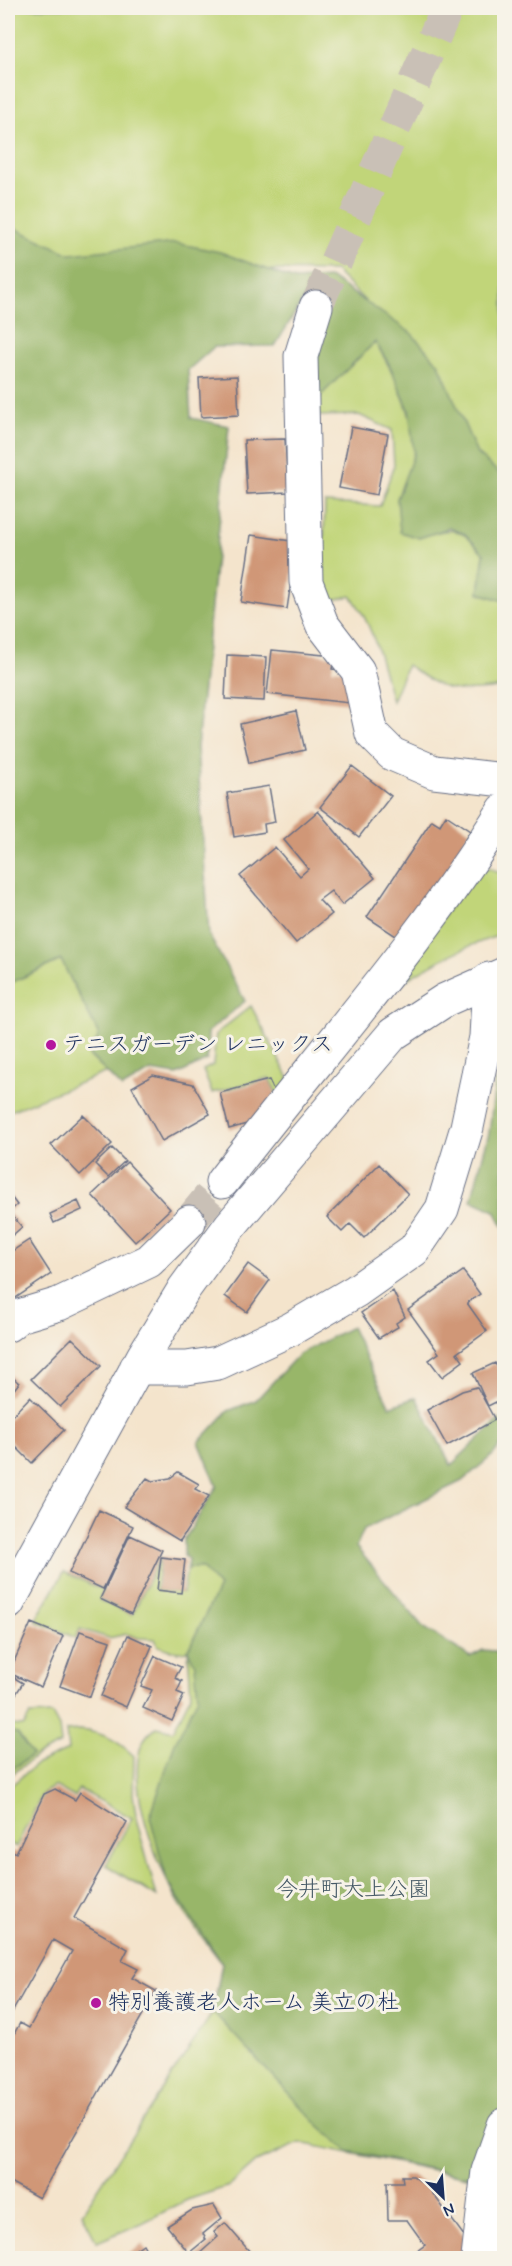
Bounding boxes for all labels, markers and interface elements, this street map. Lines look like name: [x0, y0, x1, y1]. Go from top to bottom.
place label: テニスガーデン レニックス: [63, 1031, 333, 1059]
marker: テニスガーデン レニックス: [44, 1038, 58, 1052]
park label: 今井町大上公園: [276, 1876, 430, 1904]
place label: 特別養護老人ホーム 美立の杜: [108, 1989, 399, 2017]
marker: 特別養護老人ホーム 美立の杜: [89, 1996, 103, 2010]
north arrow: [413, 2167, 473, 2227]
text: N: [439, 2197, 458, 2221]

